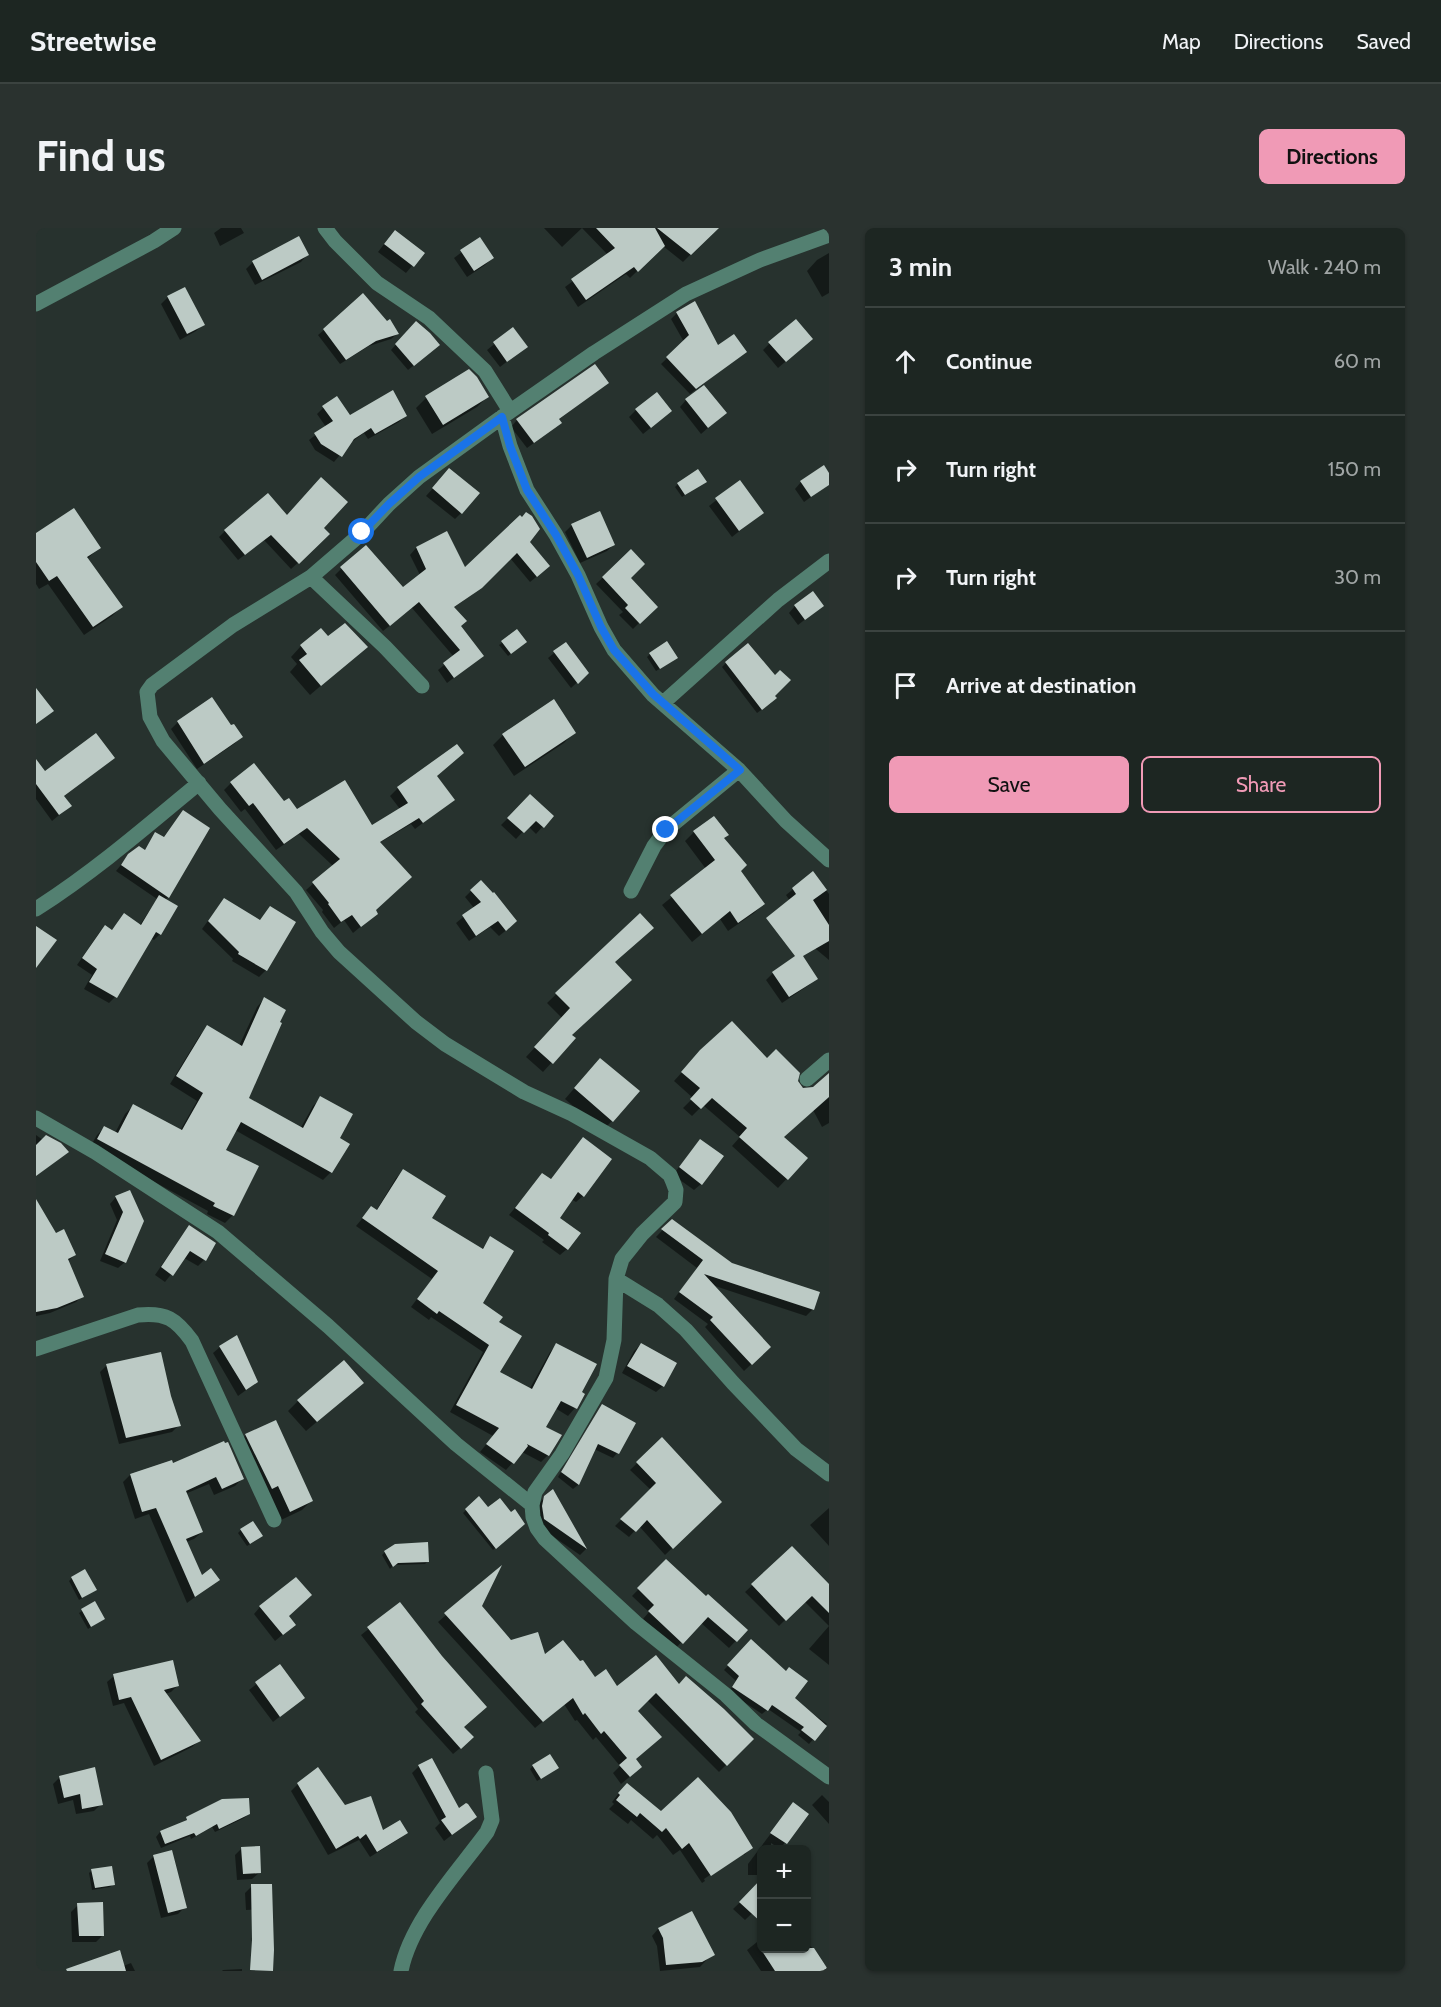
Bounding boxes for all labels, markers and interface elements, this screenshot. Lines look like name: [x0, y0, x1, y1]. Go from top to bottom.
text: Streetwise: [30, 24, 156, 58]
text: Map: [1162, 29, 1201, 54]
text: Directions: [1234, 29, 1323, 54]
text: Saved: [1356, 29, 1411, 54]
button: Directions: [1259, 129, 1405, 184]
text: Find us: [36, 130, 165, 182]
text: 3 min: [889, 251, 952, 283]
text: Walk · 240 m: [1268, 255, 1381, 279]
icon: ahead: [889, 345, 922, 378]
text: Continue: [946, 348, 1032, 375]
text: 60 m: [1334, 349, 1381, 373]
icon: right: [889, 453, 922, 486]
text: Turn right: [946, 456, 1036, 483]
text: 150 m: [1328, 457, 1381, 481]
route start: [348, 518, 374, 544]
icon: right: [889, 561, 922, 594]
text: Turn right: [946, 564, 1036, 591]
text: 30 m: [1334, 565, 1381, 589]
icon: arrive: [889, 669, 922, 702]
text: Arrive at destination: [946, 672, 1136, 699]
button: Save: [889, 756, 1129, 813]
button: Share: [1141, 756, 1381, 813]
route end: [652, 816, 678, 842]
map controls: [757, 1845, 811, 1953]
button: +: [757, 1845, 811, 1899]
button: −: [757, 1899, 811, 1953]

